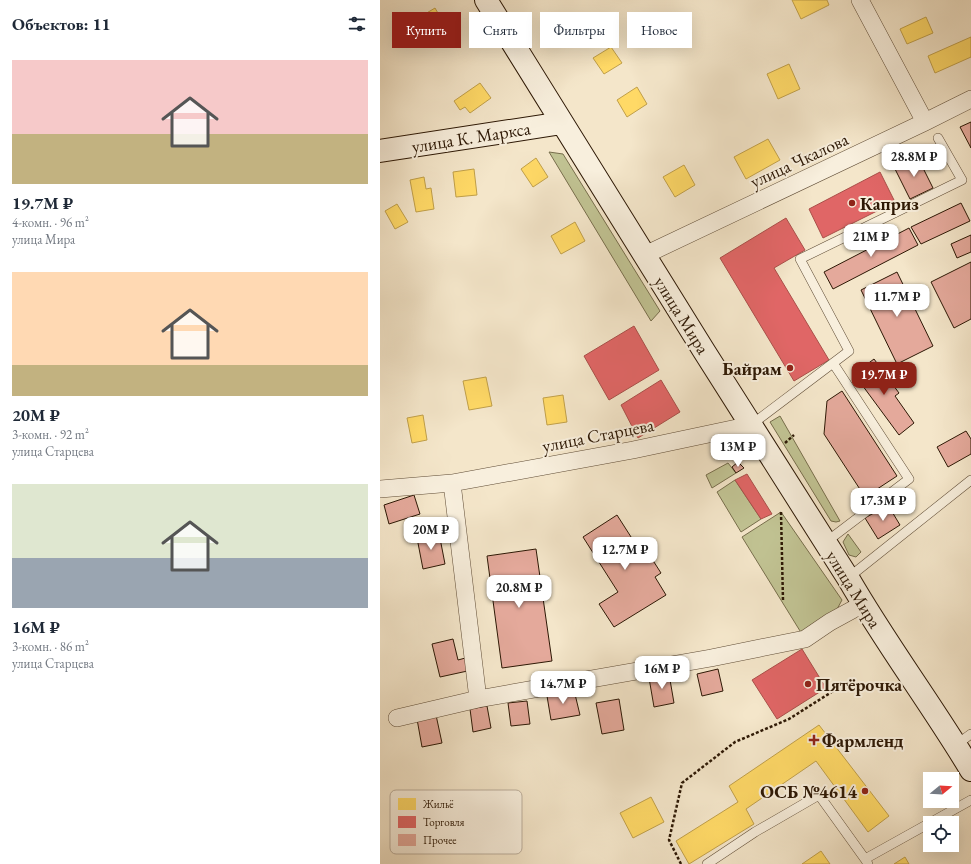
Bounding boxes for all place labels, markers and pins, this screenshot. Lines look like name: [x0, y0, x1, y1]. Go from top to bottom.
pin: 28.8M ₽: [877, 144, 951, 178]
place label: Каприз: [860, 192, 919, 215]
marker: Каприз: [847, 198, 857, 208]
pin: 21M ₽: [843, 224, 899, 258]
pin: 11.7M ₽: [860, 284, 934, 318]
place label: Байрам: [722, 357, 782, 380]
pin: 19.7M ₽: [847, 362, 921, 396]
marker: Байрам: [785, 363, 795, 373]
pin: 13M ₽: [710, 434, 766, 468]
pin: 17.3M ₽: [846, 488, 920, 522]
pin: 20M ₽: [403, 517, 459, 551]
pin: 12.7M ₽: [588, 537, 662, 571]
pin: 20.8M ₽: [482, 575, 556, 609]
pin: 16M ₽: [634, 656, 690, 690]
pin: 14.7M ₽: [526, 671, 600, 705]
place label: Пятёрочка: [816, 673, 902, 696]
marker: Пятёрочка: [803, 679, 813, 689]
place label: Фармленд: [822, 729, 904, 752]
marker: Фармленд: [809, 735, 819, 745]
place label: ОСБ №4614: [760, 780, 857, 803]
marker: ОСБ №4614: [860, 786, 870, 796]

